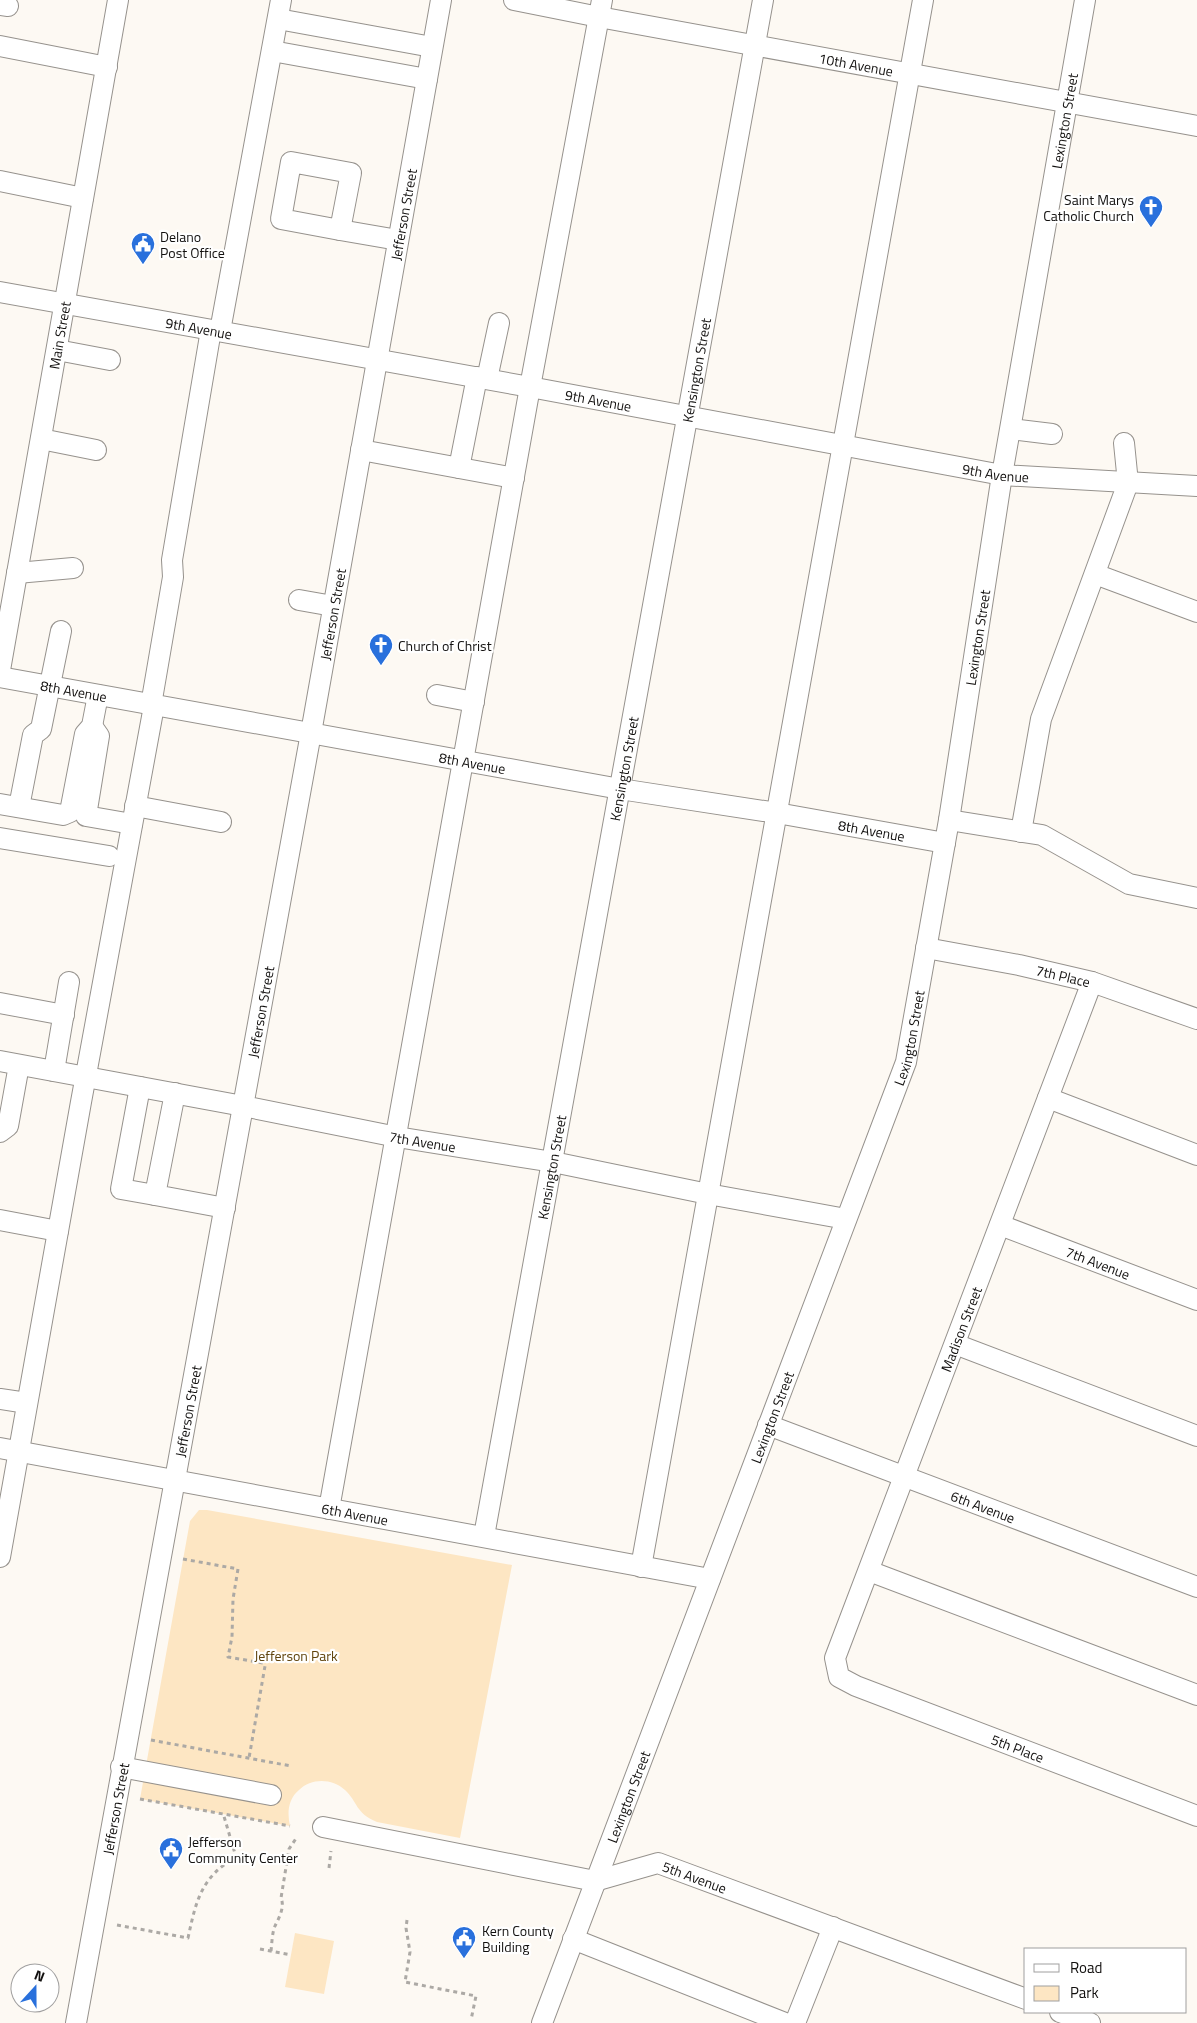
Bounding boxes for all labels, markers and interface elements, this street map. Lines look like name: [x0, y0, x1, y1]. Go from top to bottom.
street label: 10th Avenue: [817, 47, 895, 81]
street label: Lexington Street: [1045, 71, 1083, 170]
street label: Jefferson Street: [385, 167, 421, 262]
place label: Saint Marys Catholic Church: [1043, 189, 1134, 226]
church icon: Saint Marys Catholic Church: [1138, 194, 1164, 228]
place label: Delano Post Office: [160, 226, 225, 263]
public building icon: Delano Post Office: [130, 231, 156, 265]
street label: Main Street: [43, 299, 75, 371]
street label: 9th Avenue: [164, 311, 234, 344]
street label: Kensington Street: [676, 316, 716, 424]
street label: 9th Avenue: [563, 383, 633, 416]
street label: 9th Avenue: [961, 457, 1030, 487]
street label: Jefferson Street: [314, 566, 351, 662]
street label: Lexington Street: [959, 588, 995, 687]
church icon: Church of Christ: [368, 632, 394, 666]
place label: Church of Christ: [398, 635, 492, 656]
street label: 8th Avenue: [39, 674, 109, 707]
street label: Kensington Street: [604, 715, 643, 822]
street label: 8th Avenue: [437, 746, 507, 779]
street label: 8th Avenue: [837, 814, 907, 846]
street label: 7th Place: [1034, 959, 1092, 992]
street label: Jefferson Street: [242, 964, 279, 1059]
street label: Lexington Street: [888, 988, 929, 1088]
street label: Kensington Street: [531, 1113, 571, 1221]
street label: 7th Avenue: [387, 1125, 457, 1157]
street label: 7th Avenue: [1063, 1241, 1133, 1284]
street label: Madison Street: [935, 1283, 987, 1375]
street label: Jefferson Street: [169, 1363, 206, 1459]
street label: Lexington Street: [745, 1368, 799, 1466]
street label: 6th Avenue: [948, 1485, 1018, 1528]
street label: 6th Avenue: [320, 1497, 390, 1530]
park label: Jefferson Park: [254, 1645, 338, 1666]
street label: 5th Place: [988, 1728, 1047, 1767]
street label: Lexington Street: [601, 1748, 655, 1846]
street label: Jefferson Street: [96, 1761, 134, 1856]
place label: Jefferson Community Center: [188, 1831, 298, 1868]
public building icon: Jefferson Community Center: [158, 1836, 184, 1870]
street label: 5th Avenue: [660, 1855, 730, 1898]
place label: Kern County Building: [482, 1920, 554, 1957]
public building icon: Kern County Building: [451, 1925, 477, 1959]
legend: [1024, 1948, 1187, 2013]
text: Road: [1070, 1956, 1102, 1979]
north arrow: [10, 1963, 60, 2013]
text: N: [32, 1964, 48, 1987]
text: Park: [1070, 1981, 1099, 2004]

